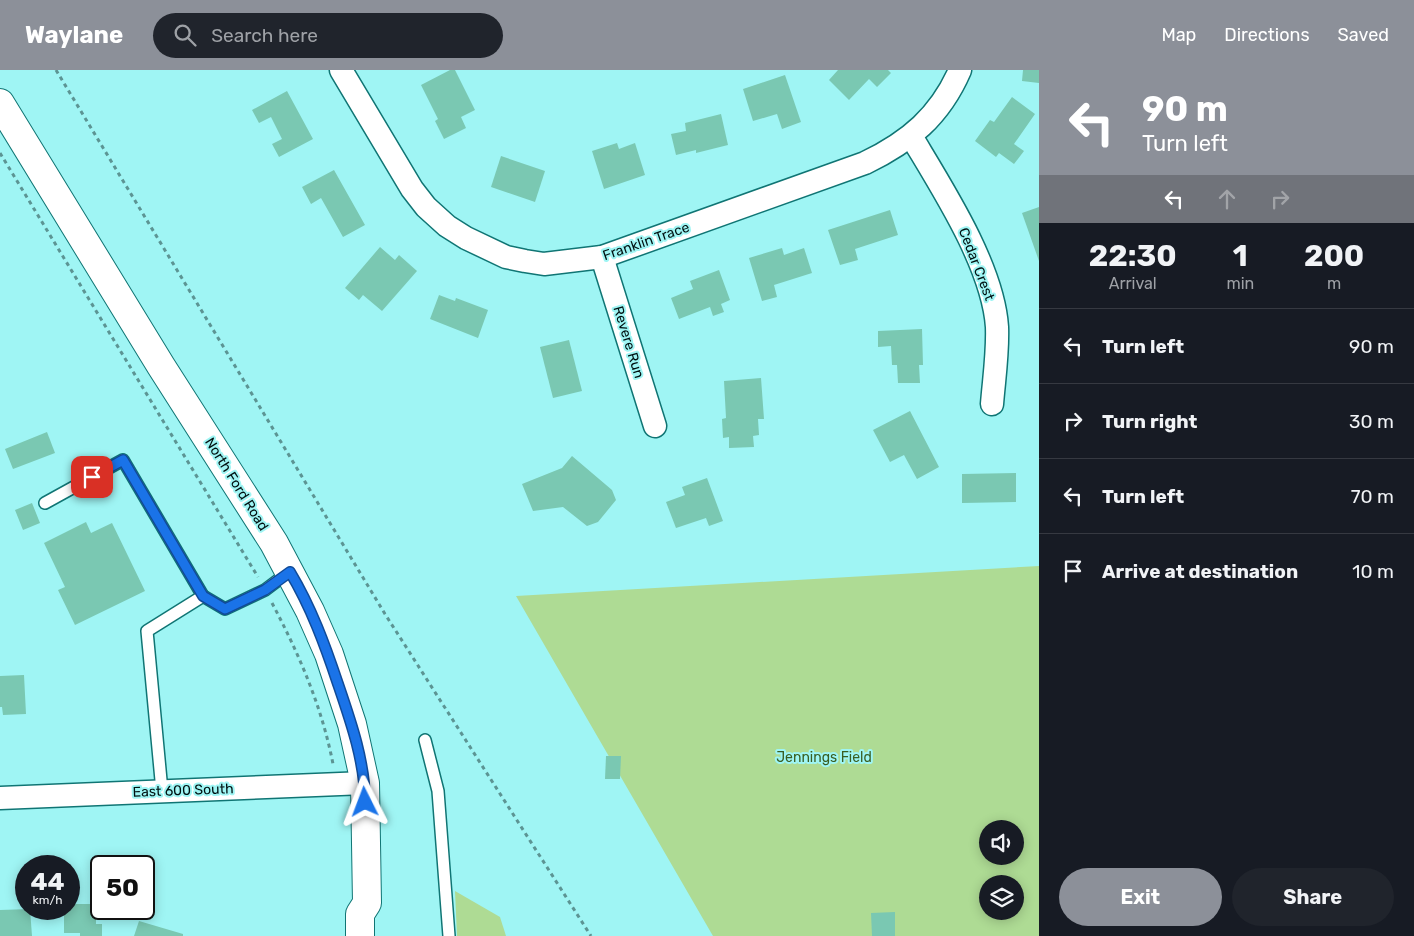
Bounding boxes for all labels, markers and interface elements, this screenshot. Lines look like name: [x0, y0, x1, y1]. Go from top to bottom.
search box: [153, 13, 503, 58]
text: Waylane: [25, 21, 123, 49]
icon: search: [171, 21, 199, 49]
text: Search here: [211, 24, 318, 47]
text: Map: [1161, 24, 1196, 46]
text: Directions: [1224, 24, 1310, 46]
text: Saved: [1338, 24, 1389, 46]
text: 90 m: [1142, 88, 1228, 130]
icon: left: [1059, 90, 1124, 155]
text: Turn left: [1142, 130, 1228, 157]
icon: left: [1160, 185, 1188, 213]
icon: ahead: [1213, 185, 1241, 213]
icon: right: [1266, 185, 1294, 213]
street label: Franklin Trace: [601, 219, 692, 264]
street label: Cedar Crest: [955, 225, 998, 303]
text: 22:30: [1089, 238, 1177, 274]
text: 1: [1233, 238, 1248, 274]
text: 200: [1304, 238, 1364, 274]
text: Arrival: [1109, 274, 1157, 293]
text: min: [1226, 274, 1254, 293]
text: m: [1327, 274, 1341, 293]
street label: Revere Run: [609, 304, 648, 380]
icon: left: [1059, 332, 1087, 360]
text: Turn left: [1102, 335, 1184, 358]
text: 90 m: [1349, 335, 1394, 358]
icon: right: [1059, 407, 1087, 435]
text: Turn right: [1102, 410, 1197, 433]
text: 30 m: [1349, 410, 1394, 433]
street label: North Ford Road: [201, 435, 272, 534]
pin: [71, 456, 113, 498]
icon: arrive: [78, 463, 106, 491]
icon: left: [1059, 482, 1087, 510]
text: Turn left: [1102, 485, 1184, 508]
text: 70 m: [1351, 485, 1394, 508]
icon: arrive: [1059, 557, 1087, 585]
text: Arrive at destination: [1102, 560, 1298, 583]
text: 10 m: [1352, 560, 1394, 583]
park label: Jennings Field: [776, 749, 872, 766]
position arrow: [338, 775, 390, 827]
street label: East 600 South: [132, 780, 234, 801]
map controls: [979, 820, 1024, 920]
button: sound: [979, 820, 1024, 865]
speed limit sign: 50: [90, 855, 155, 920]
text: 44: [30, 867, 65, 896]
button: Exit: [1059, 868, 1222, 926]
button: Share: [1232, 868, 1394, 926]
button: layers: [979, 875, 1024, 920]
text: km/h: [33, 893, 62, 907]

